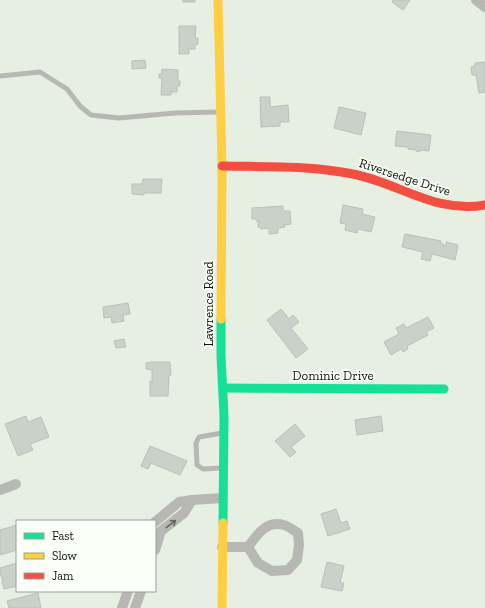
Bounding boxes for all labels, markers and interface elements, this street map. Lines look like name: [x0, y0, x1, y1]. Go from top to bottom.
street label: Riversedge Drive: [357, 155, 453, 199]
street label: Lawrence Road: [201, 261, 216, 347]
street label: Dominic Drive: [292, 368, 374, 383]
one-way arrow: [165, 519, 176, 528]
legend: [16, 520, 156, 592]
text: Fast: [52, 529, 75, 543]
text: Slow: [52, 549, 78, 563]
text: Jam: [52, 569, 74, 583]

